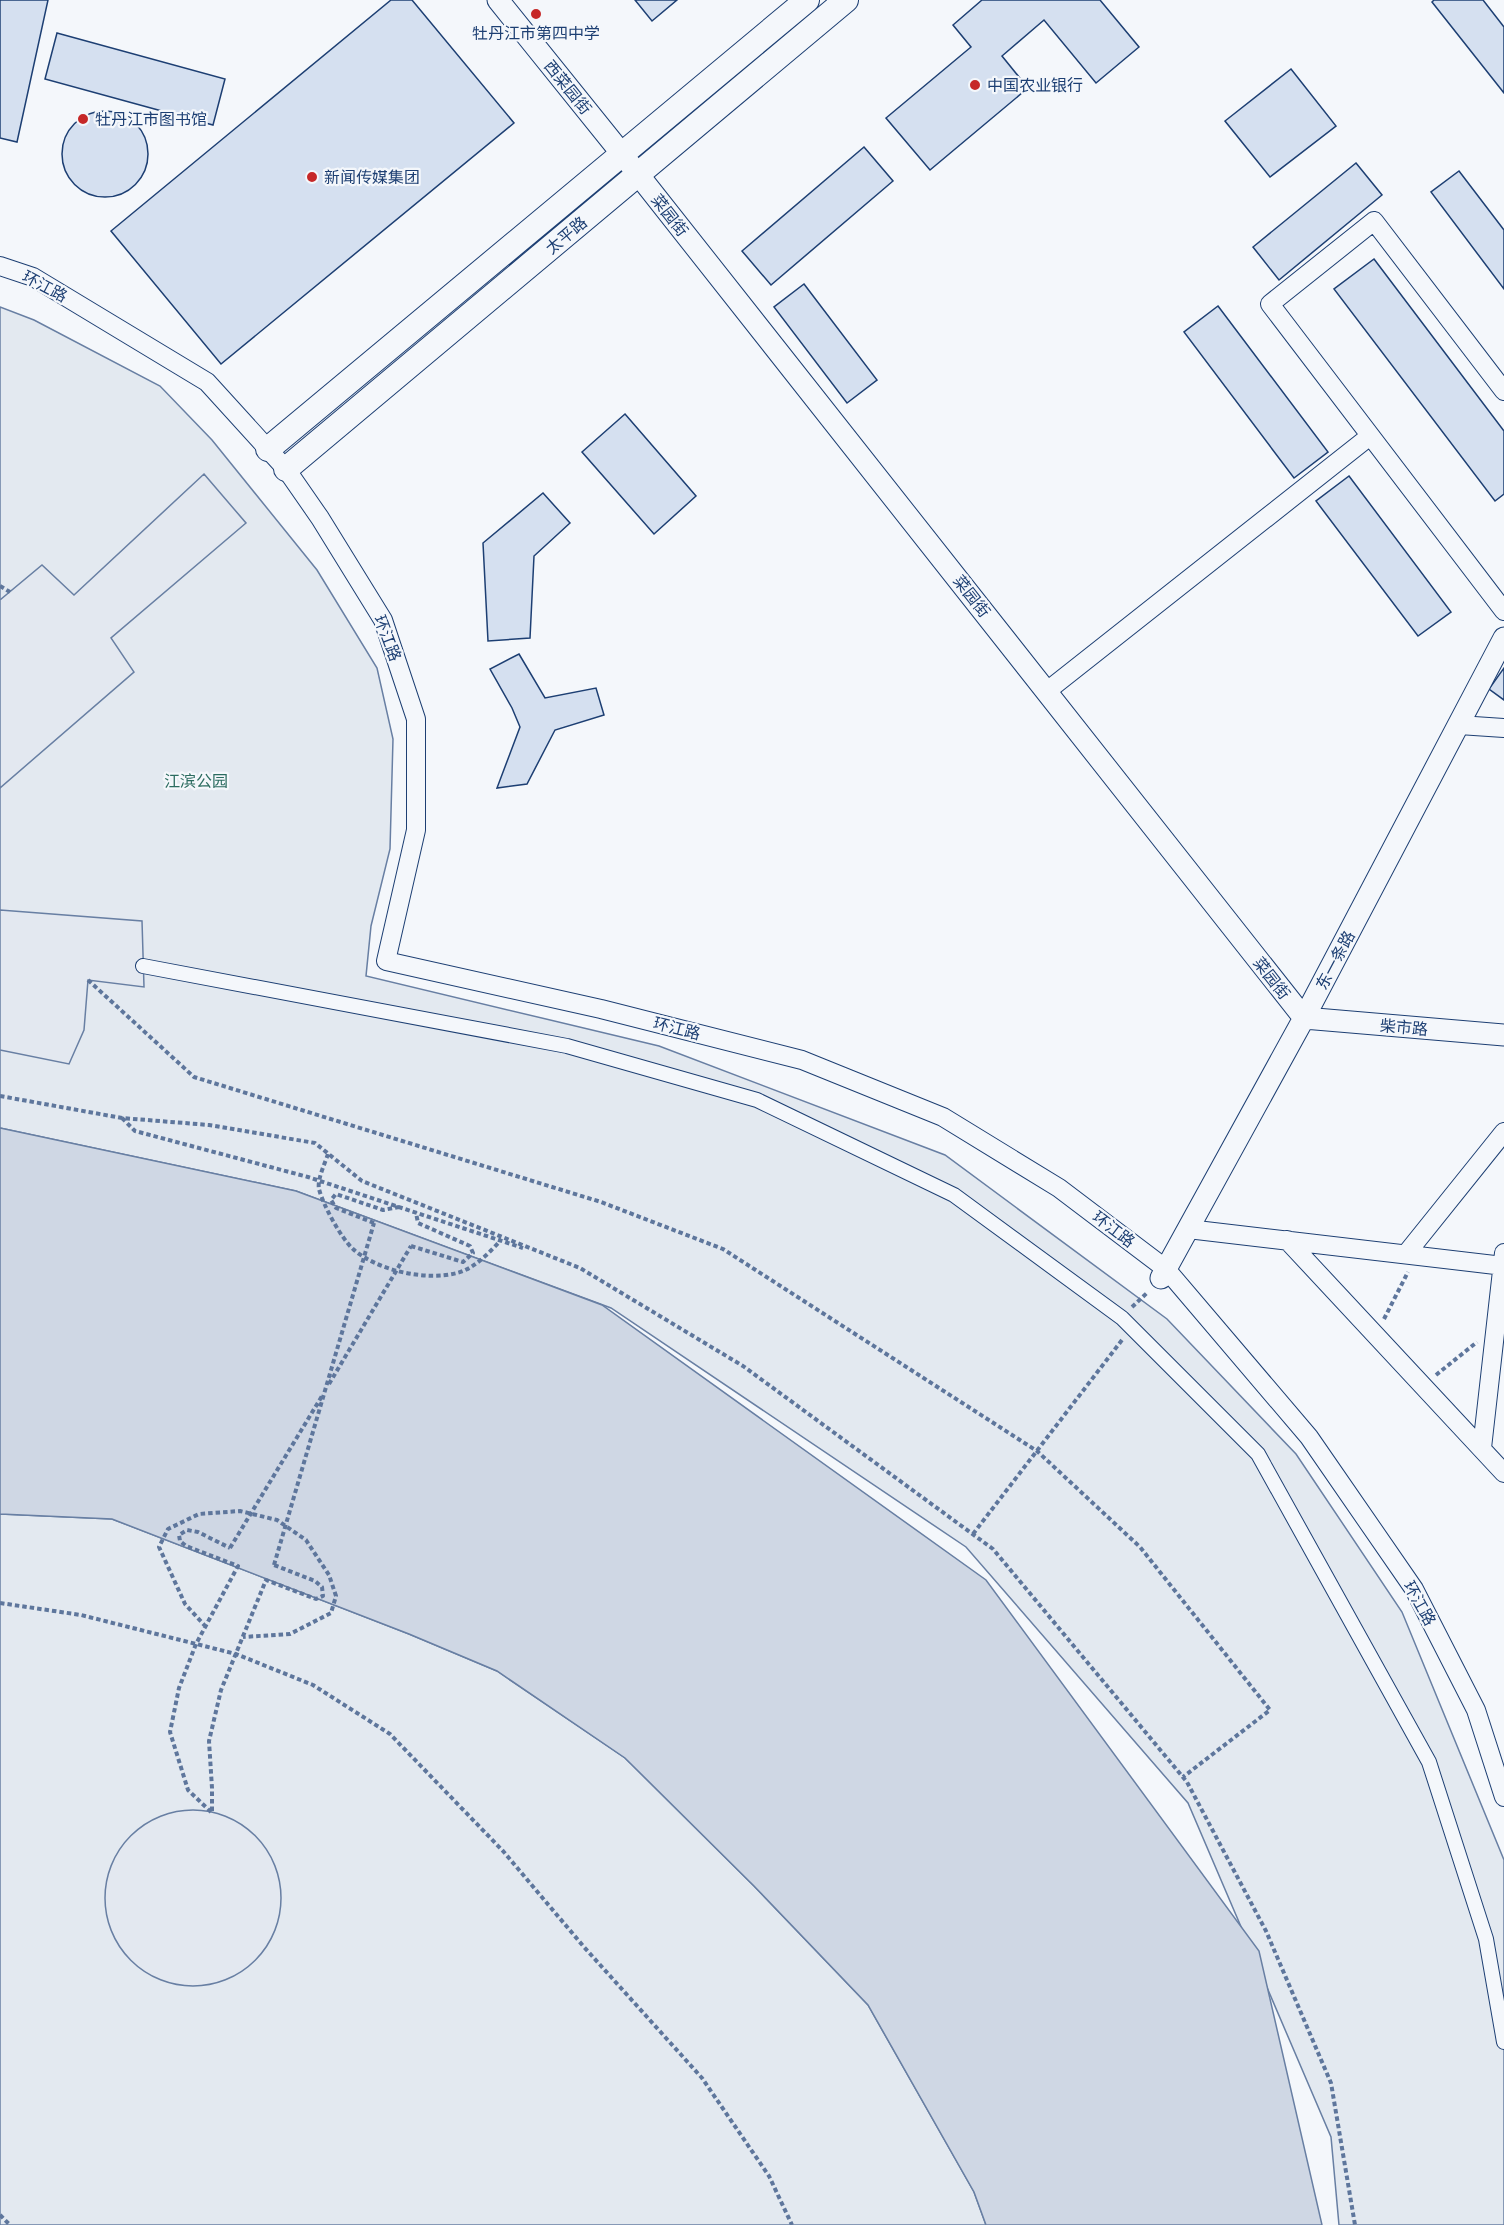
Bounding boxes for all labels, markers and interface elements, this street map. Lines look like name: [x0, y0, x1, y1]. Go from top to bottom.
marker: 牡丹江市第四中学: [529, 7, 543, 21]
place label: 牡丹江市第四中学: [472, 24, 600, 43]
street label: 西菜园街: [540, 56, 595, 118]
place label: 中国农业银行: [987, 76, 1083, 95]
marker: 中国农业银行: [968, 78, 982, 92]
place label: 牡丹江市图书馆: [95, 110, 207, 129]
marker: 牡丹江市图书馆: [76, 112, 90, 126]
place label: 新闻传媒集团: [324, 168, 420, 187]
marker: 新闻传媒集团: [305, 170, 319, 184]
street label: 菜园街: [647, 191, 692, 240]
street label: 太平路: [542, 213, 591, 258]
street label: 环江路: [19, 267, 70, 306]
street label: 菜园街: [949, 572, 994, 621]
street label: 环江路: [370, 612, 405, 664]
park label: 江滨公园: [164, 772, 228, 791]
street label: 东一条路: [1312, 928, 1359, 993]
street label: 菜园街: [1249, 954, 1294, 1003]
street label: 环江路: [651, 1013, 702, 1044]
street label: 柴市路: [1379, 1016, 1429, 1039]
street label: 环江路: [1089, 1207, 1139, 1251]
street label: 环江路: [1400, 1578, 1440, 1629]

